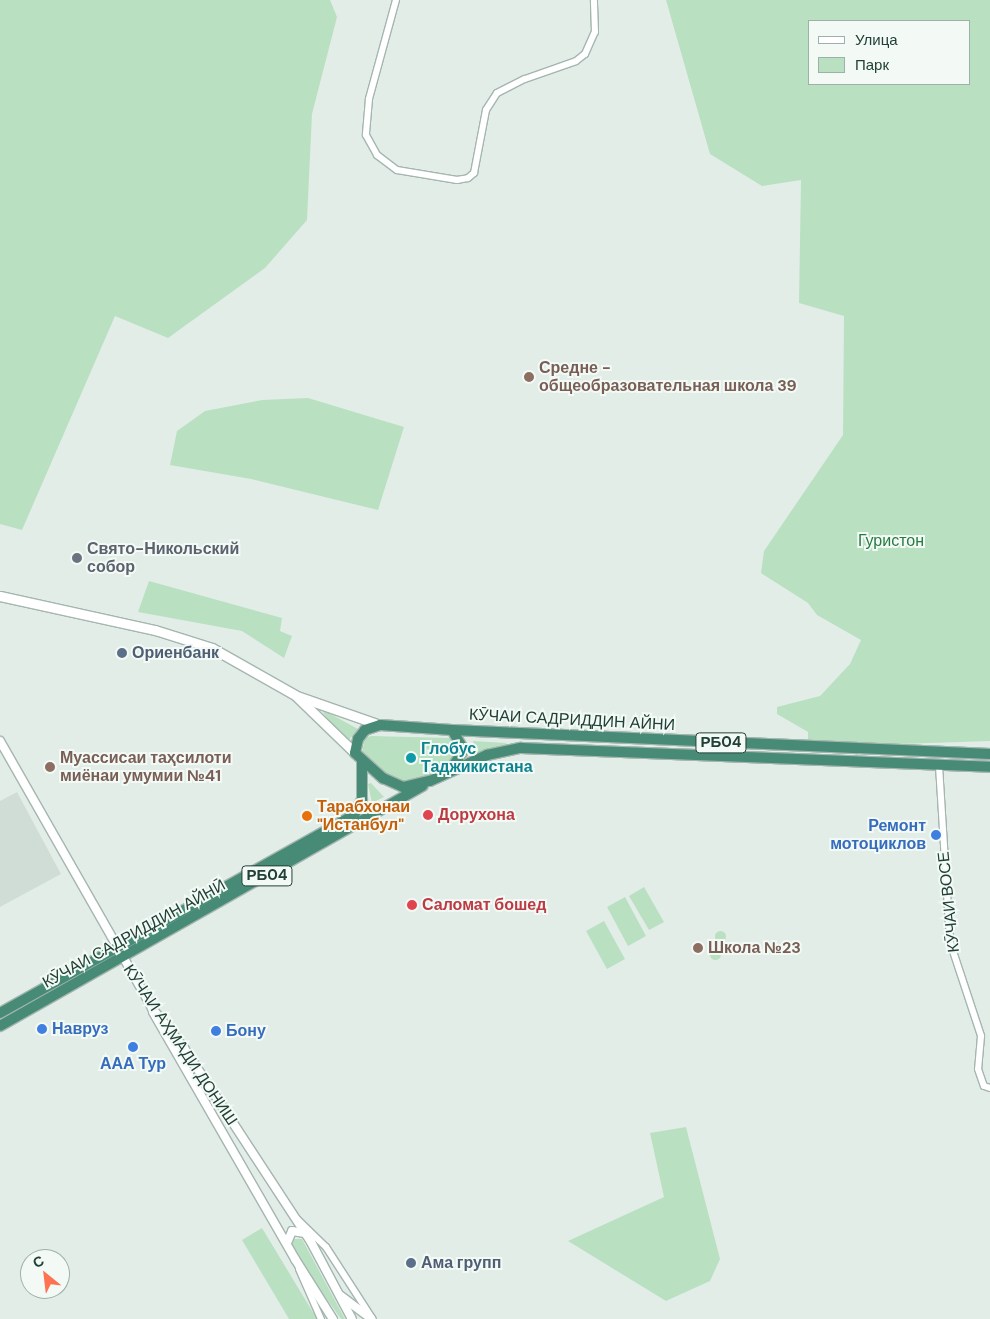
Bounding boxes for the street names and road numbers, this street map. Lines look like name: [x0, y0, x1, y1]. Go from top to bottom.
street label: КӮЧАИ САДРИДДИН АЙНИ: [469, 705, 675, 735]
road number: РБ04: [695, 730, 747, 756]
street label: КӮЧАИ ВОСЕ: [934, 851, 964, 953]
road number: РБ04: [241, 864, 293, 888]
street label: КӮЧАИ САДРИДДИН АЙНӢ: [39, 876, 229, 992]
street label: КӮЧАИ АҲМАДИ ДОНИШ: [119, 961, 241, 1129]

